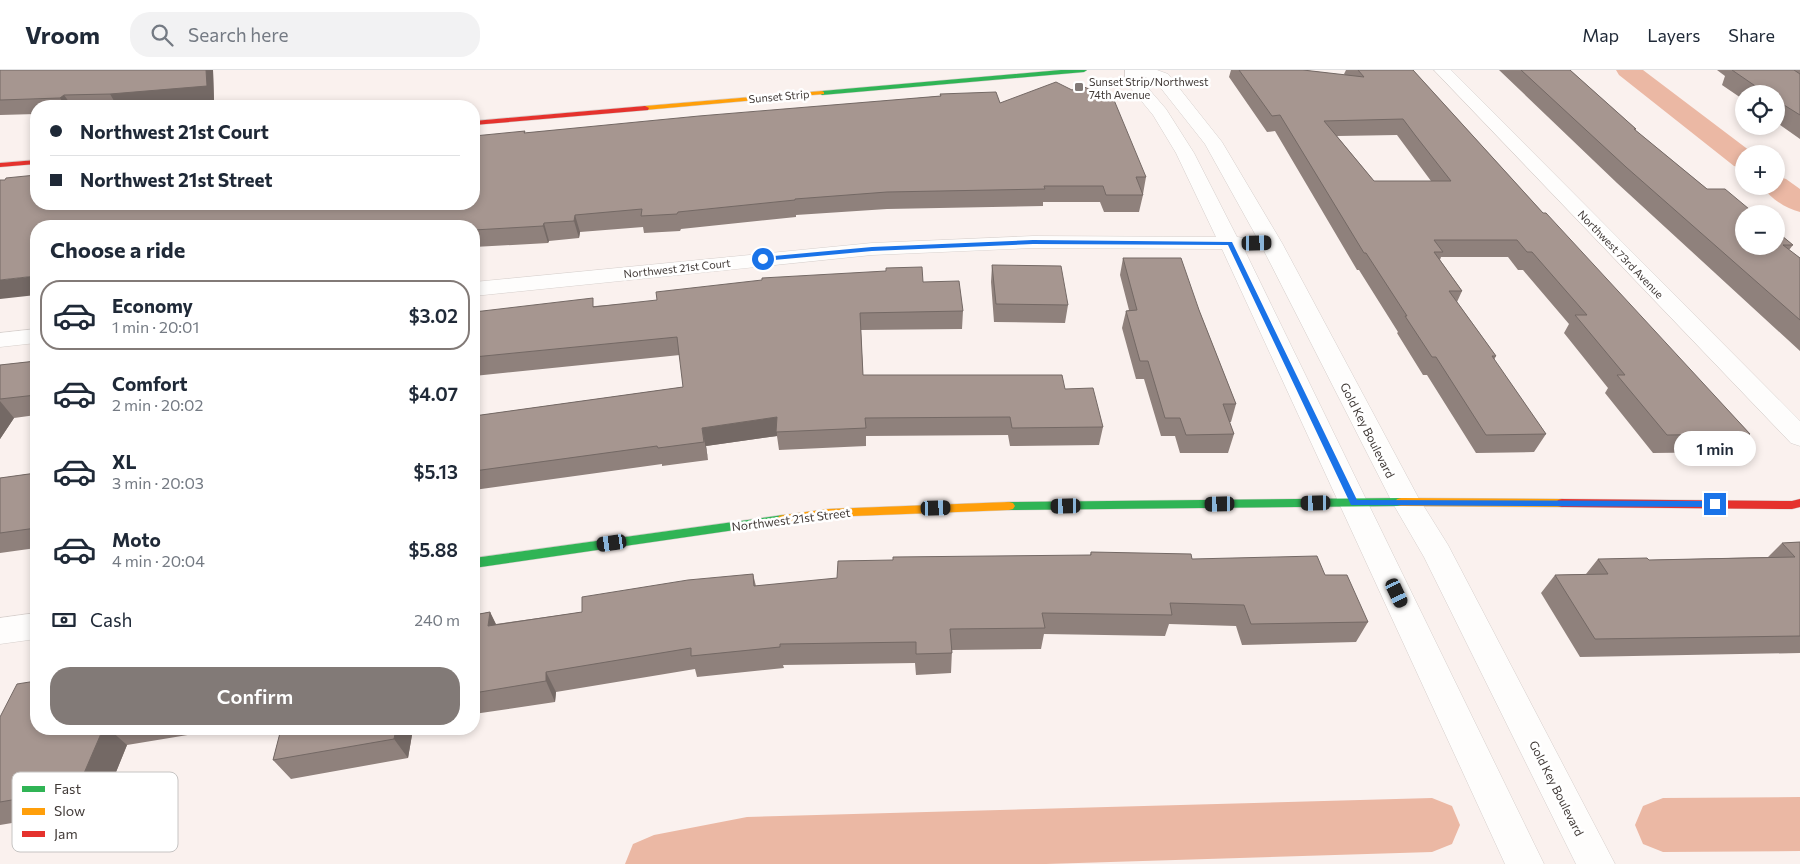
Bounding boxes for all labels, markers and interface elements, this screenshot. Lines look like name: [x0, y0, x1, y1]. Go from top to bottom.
search box: [130, 12, 480, 57]
text: Vroom: [25, 20, 100, 49]
icon: search: [148, 21, 176, 49]
text: Search here: [188, 23, 289, 46]
text: Map: [1582, 24, 1619, 46]
text: Layers: [1647, 24, 1700, 46]
text: Share: [1728, 24, 1775, 46]
place label: Sunset Strip/Northwest 74th Avenue: [1089, 75, 1209, 101]
marker: Sunset Strip/Northwest 74th Avenue: [1073, 81, 1085, 93]
map controls: [1735, 85, 1785, 255]
button: locate: [1735, 85, 1785, 135]
street label: Sunset Strip: [748, 87, 810, 105]
text: Northwest 21st Court: [80, 120, 269, 143]
button: +: [1735, 145, 1785, 195]
text: Northwest 21st Street: [80, 168, 273, 191]
button: −: [1735, 205, 1785, 255]
street label: Northwest 73rd Avenue: [1576, 207, 1667, 301]
car: [1241, 235, 1272, 251]
text: Choose a ride: [50, 236, 185, 263]
route start: [752, 248, 774, 270]
street label: Northwest 21st Court: [623, 256, 732, 280]
icon: car: [52, 293, 97, 338]
text: Economy: [112, 294, 193, 317]
text: $3.02: [409, 304, 458, 327]
text: 1 min · 20:01: [112, 317, 199, 336]
icon: car: [52, 371, 97, 416]
text: Comfort: [112, 372, 188, 395]
street label: Gold Key Boulevard: [1338, 380, 1398, 480]
text: $4.07: [408, 382, 458, 405]
text: 2 min · 20:02: [112, 395, 203, 414]
callout: 1 min: [1674, 432, 1756, 466]
text: 1 min: [1696, 439, 1734, 458]
icon: car: [52, 449, 97, 494]
text: XL: [112, 450, 137, 473]
text: $5.13: [414, 460, 458, 483]
text: 3 min · 20:03: [112, 473, 204, 492]
route end: [1704, 493, 1726, 515]
car: [1300, 495, 1331, 511]
car: [1204, 496, 1235, 512]
car: [1050, 498, 1081, 514]
car: [920, 500, 951, 516]
street label: Northwest 21st Street: [731, 505, 851, 533]
icon: car: [52, 527, 97, 572]
text: Moto: [112, 528, 161, 551]
car: [596, 533, 627, 553]
text: $5.88: [409, 538, 458, 561]
text: 4 min · 20:04: [112, 551, 205, 570]
car: [1383, 576, 1410, 610]
icon: cash: [50, 606, 78, 634]
text: Cash: [90, 608, 132, 631]
text: 240 m: [414, 610, 460, 629]
button: Confirm: [50, 667, 460, 725]
street label: Gold Key Boulevard: [1527, 738, 1587, 838]
legend: [12, 772, 178, 852]
text: Fast: [54, 780, 81, 797]
text: Slow: [54, 802, 85, 819]
text: Jam: [54, 825, 78, 842]

